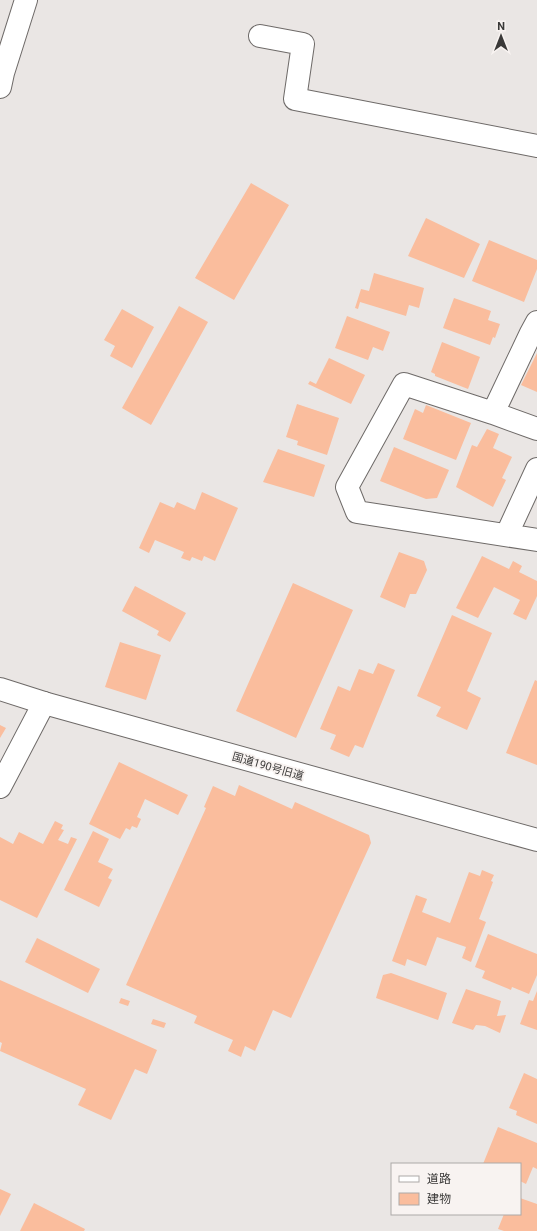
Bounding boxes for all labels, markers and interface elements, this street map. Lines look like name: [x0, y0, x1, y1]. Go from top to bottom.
north arrow: [481, 16, 521, 56]
text: N: [497, 20, 505, 33]
street label: 国道190号旧道: [231, 750, 305, 783]
legend: [391, 1163, 521, 1215]
text: 道路: [427, 1172, 451, 1186]
text: 建物: [427, 1192, 451, 1206]

